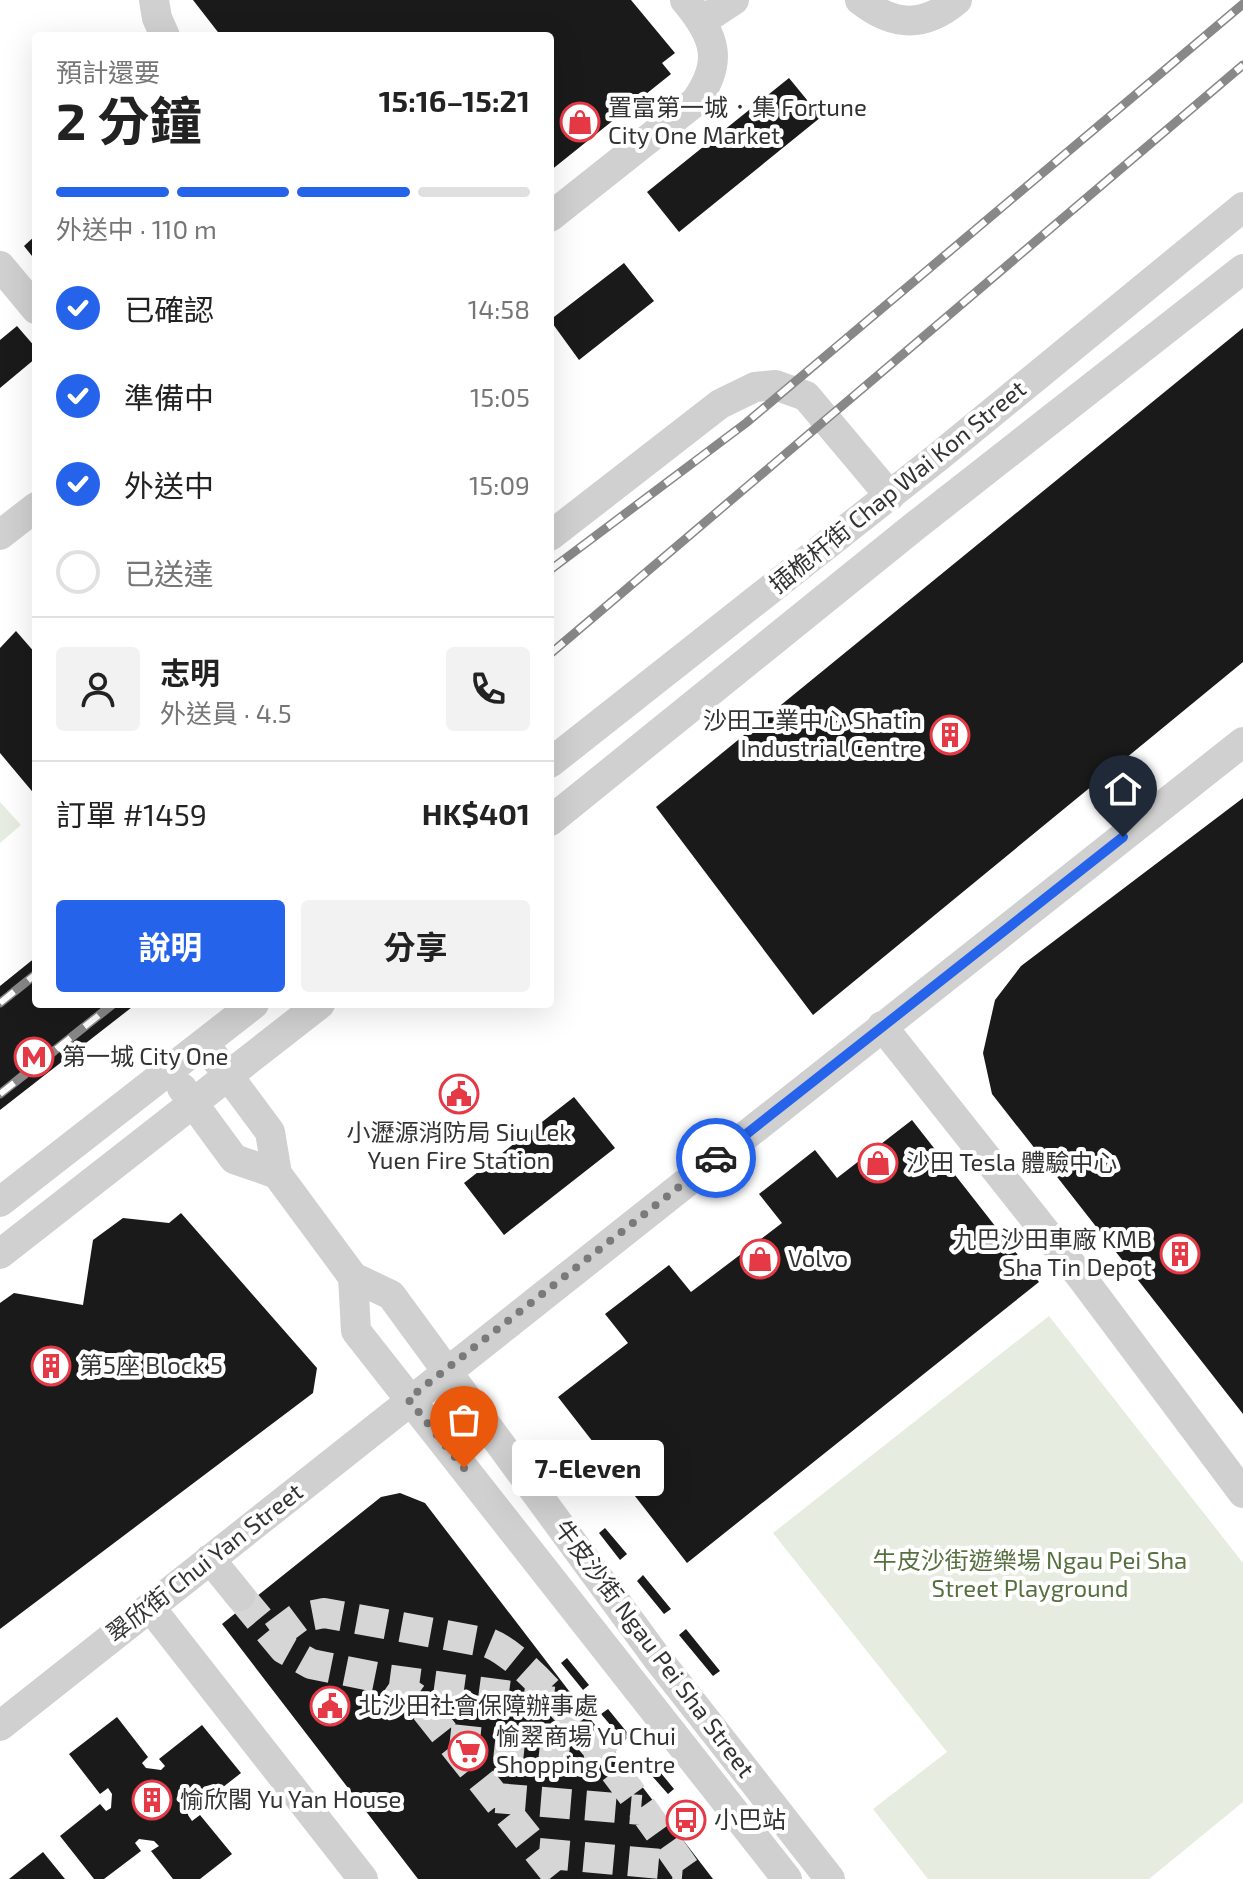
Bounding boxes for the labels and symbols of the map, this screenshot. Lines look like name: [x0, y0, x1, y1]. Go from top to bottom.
place label: 置富第一城．集 Fortune City One Market: [608, 92, 867, 149]
shop icon: 置富第一城．集 Fortune City One Market: [559, 101, 601, 143]
street label: 插桅杆街 Chap Wai Kon Street: [763, 373, 1031, 598]
place label: 沙田工業中心 Shatin Industrial Centre: [703, 705, 922, 762]
building icon: 沙田工業中心 Shatin Industrial Centre: [929, 714, 971, 756]
pin: [1089, 755, 1157, 837]
metro station icon: 第一城 City One: [13, 1036, 55, 1078]
place label: 第一城 City One: [62, 1041, 229, 1070]
public building icon: 小瀝源消防局 Siu Lek Yuen Fire Station: [438, 1073, 480, 1115]
place label: 小瀝源消防局 Siu Lek Yuen Fire Station: [346, 1117, 572, 1174]
courier: [676, 1118, 756, 1198]
shop icon: 沙田 Tesla 體驗中心: [857, 1142, 899, 1184]
place label: 沙田 Tesla 體驗中心: [906, 1147, 1117, 1176]
place label: 九巴沙田車廠 KMB Sha Tin Depot: [953, 1224, 1152, 1281]
building icon: 九巴沙田車廠 KMB Sha Tin Depot: [1159, 1233, 1201, 1275]
shop icon: Volvo: [739, 1238, 781, 1280]
place label: Volvo: [788, 1243, 848, 1272]
building icon: 第5座 Block 5: [30, 1345, 72, 1387]
place label: 第5座 Block 5: [79, 1350, 223, 1379]
pin: [430, 1386, 498, 1468]
callout: 7-Eleven: [512, 1440, 664, 1496]
street label: 翠欣街 Chui Yan Street: [100, 1476, 308, 1647]
street label: 牛皮沙街 Ngau Pei Sha Street: [549, 1514, 761, 1782]
park label: 牛皮沙街遊樂場 Ngau Pei Sha Street Playground: [873, 1545, 1187, 1602]
public building icon: 北沙田社會保障辦事處: [309, 1685, 351, 1727]
place label: 北沙田社會保障辦事處: [358, 1690, 598, 1719]
place label: 愉翠商場 Yu Chui Shopping Centre: [496, 1721, 676, 1778]
supermarket icon: 愉翠商場 Yu Chui Shopping Centre: [447, 1730, 489, 1772]
building icon: 愉欣閣 Yu Yan House: [131, 1779, 173, 1821]
place label: 愉欣閣 Yu Yan House: [180, 1784, 401, 1813]
bus stop icon: 小巴站: [665, 1799, 707, 1841]
place label: 小巴站: [714, 1804, 786, 1833]

